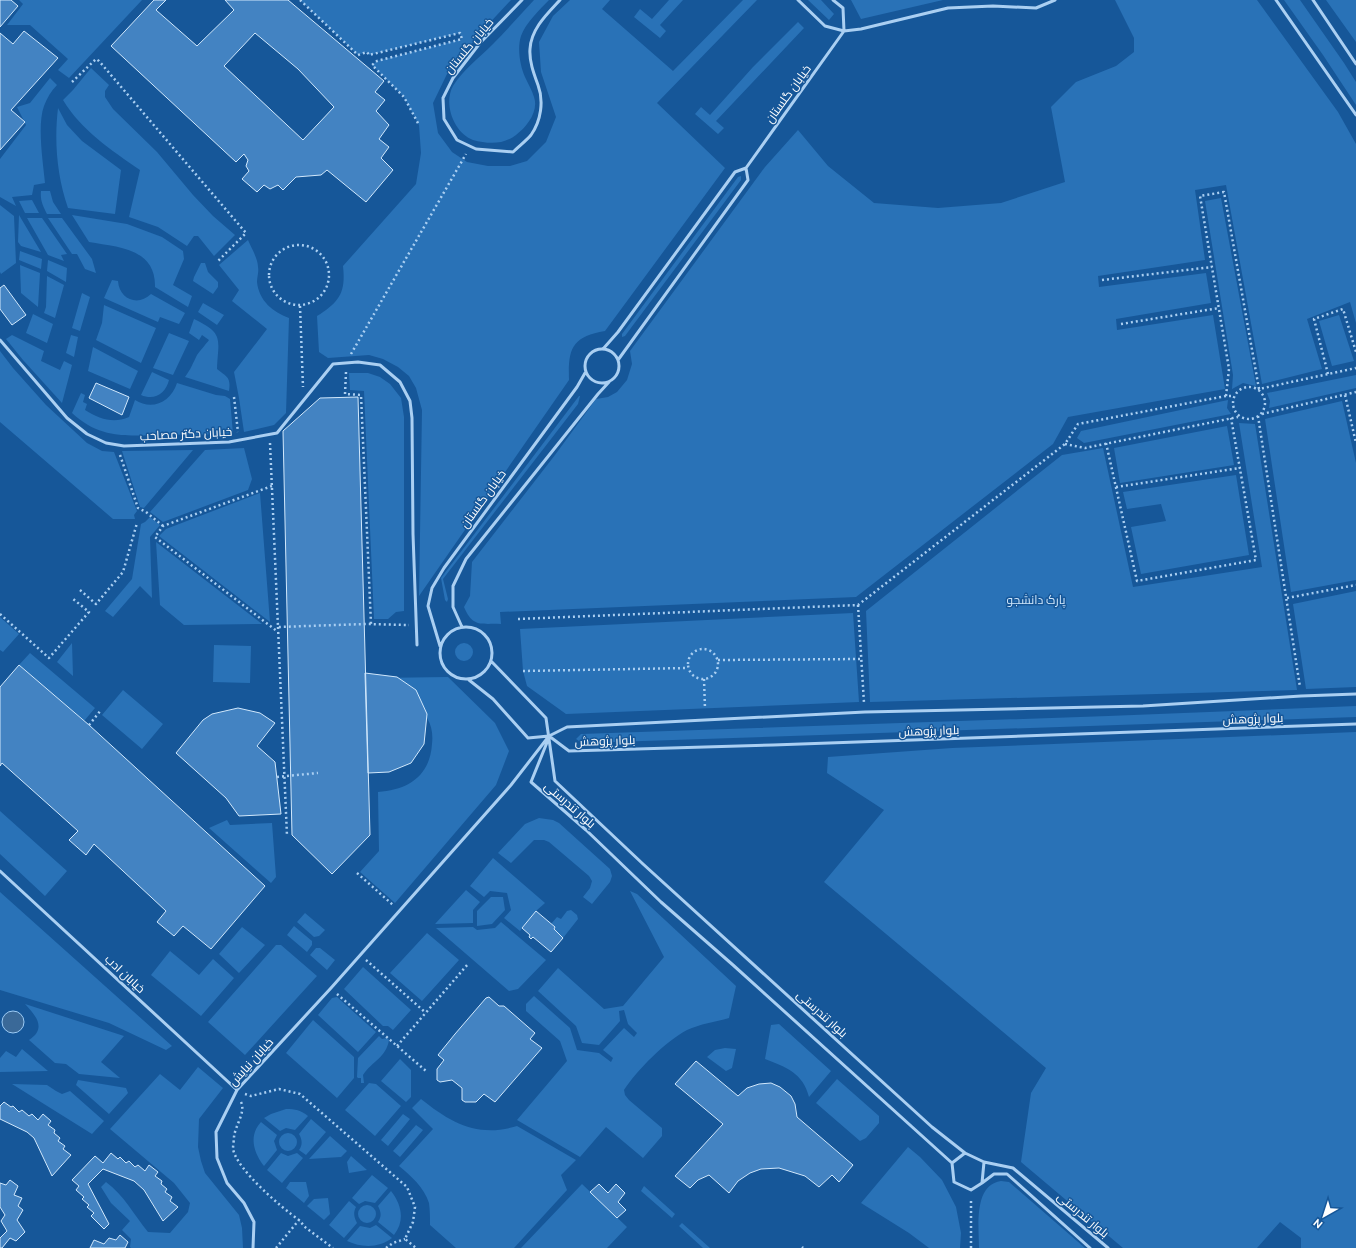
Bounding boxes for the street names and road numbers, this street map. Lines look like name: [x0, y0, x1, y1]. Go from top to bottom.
street label: خیابان گلستان: [442, 15, 496, 77]
street label: خیابان گلستان: [762, 62, 814, 126]
street label: خیابان دکتر مصاحب: [140, 425, 232, 443]
street label: خیابان گلستان: [457, 467, 509, 531]
street label: بلوار پژوهش: [1222, 711, 1284, 729]
street label: بلوار پژوهش: [898, 723, 960, 741]
street label: بلوار پژوهش: [574, 733, 636, 751]
street label: بلوار تندرستی: [542, 779, 598, 831]
street label: خیابان ادب: [102, 952, 148, 996]
street label: بلوار تندرستی: [794, 988, 850, 1040]
street label: خیابان نیایش: [226, 1035, 276, 1089]
street label: بلوار تندرستی: [1054, 1189, 1112, 1241]

